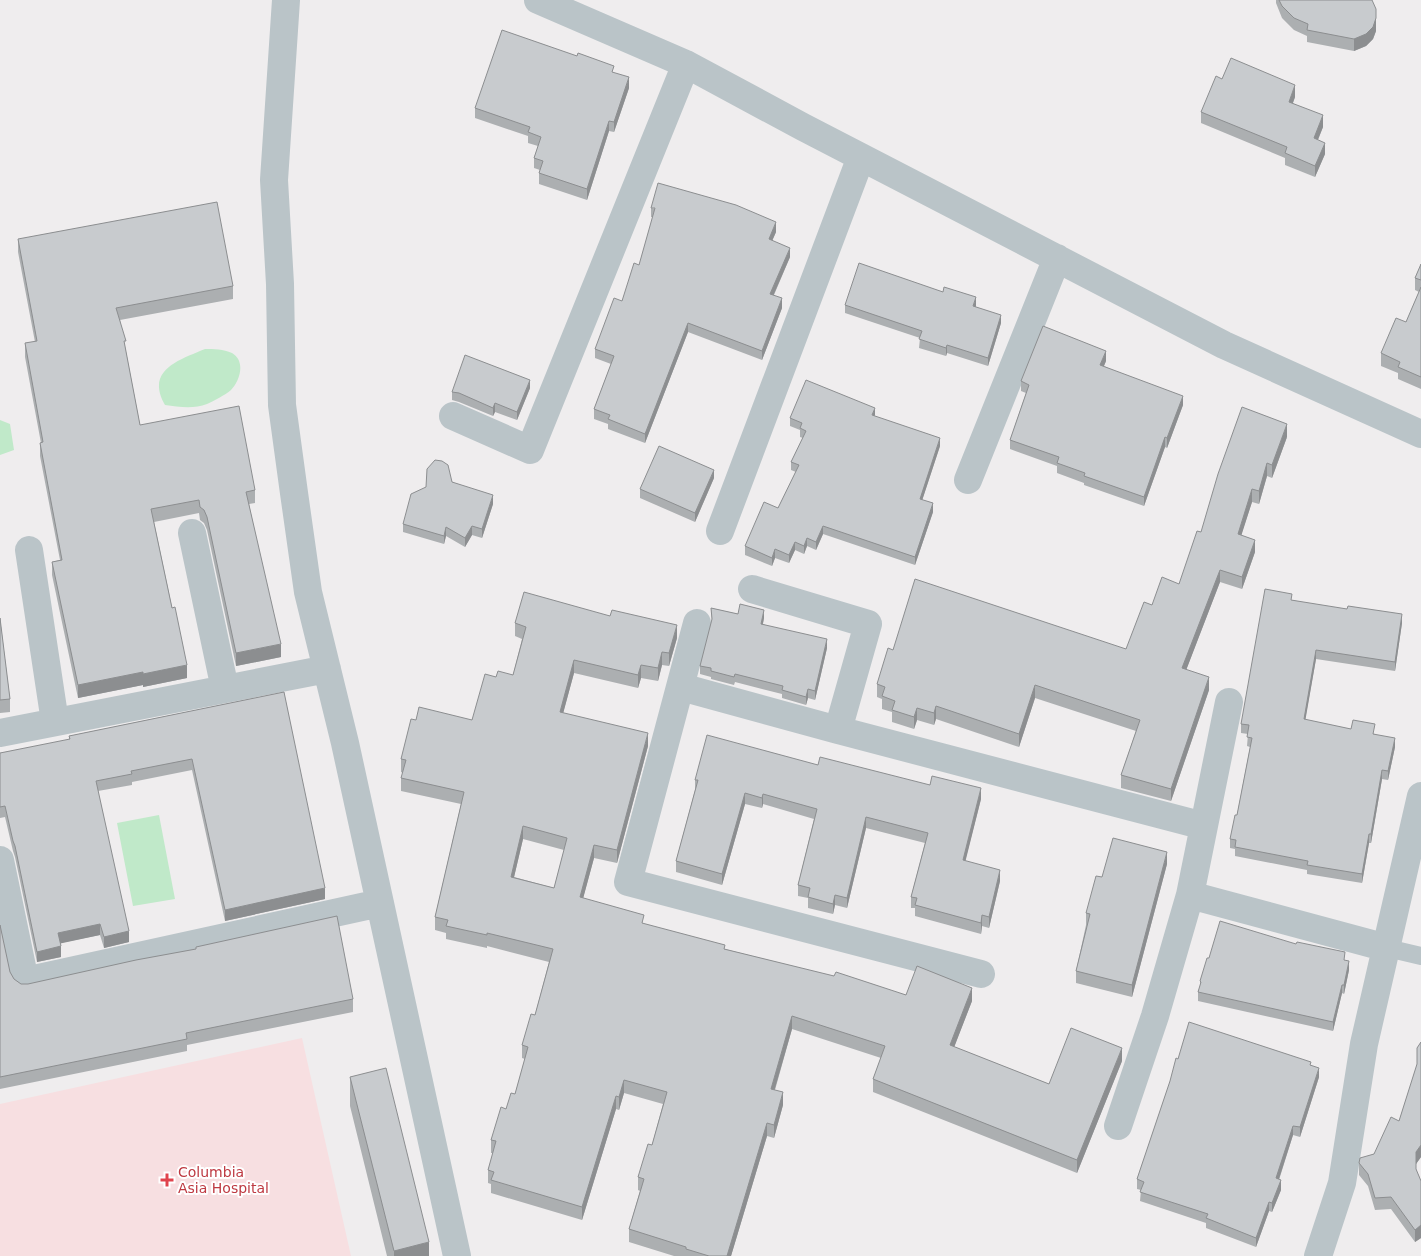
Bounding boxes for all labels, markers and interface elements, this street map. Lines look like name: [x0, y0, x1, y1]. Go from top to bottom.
place label: Columbia Asia Hospital: [178, 1164, 269, 1196]
marker: Columbia Asia Hospital: [160, 1173, 174, 1187]

